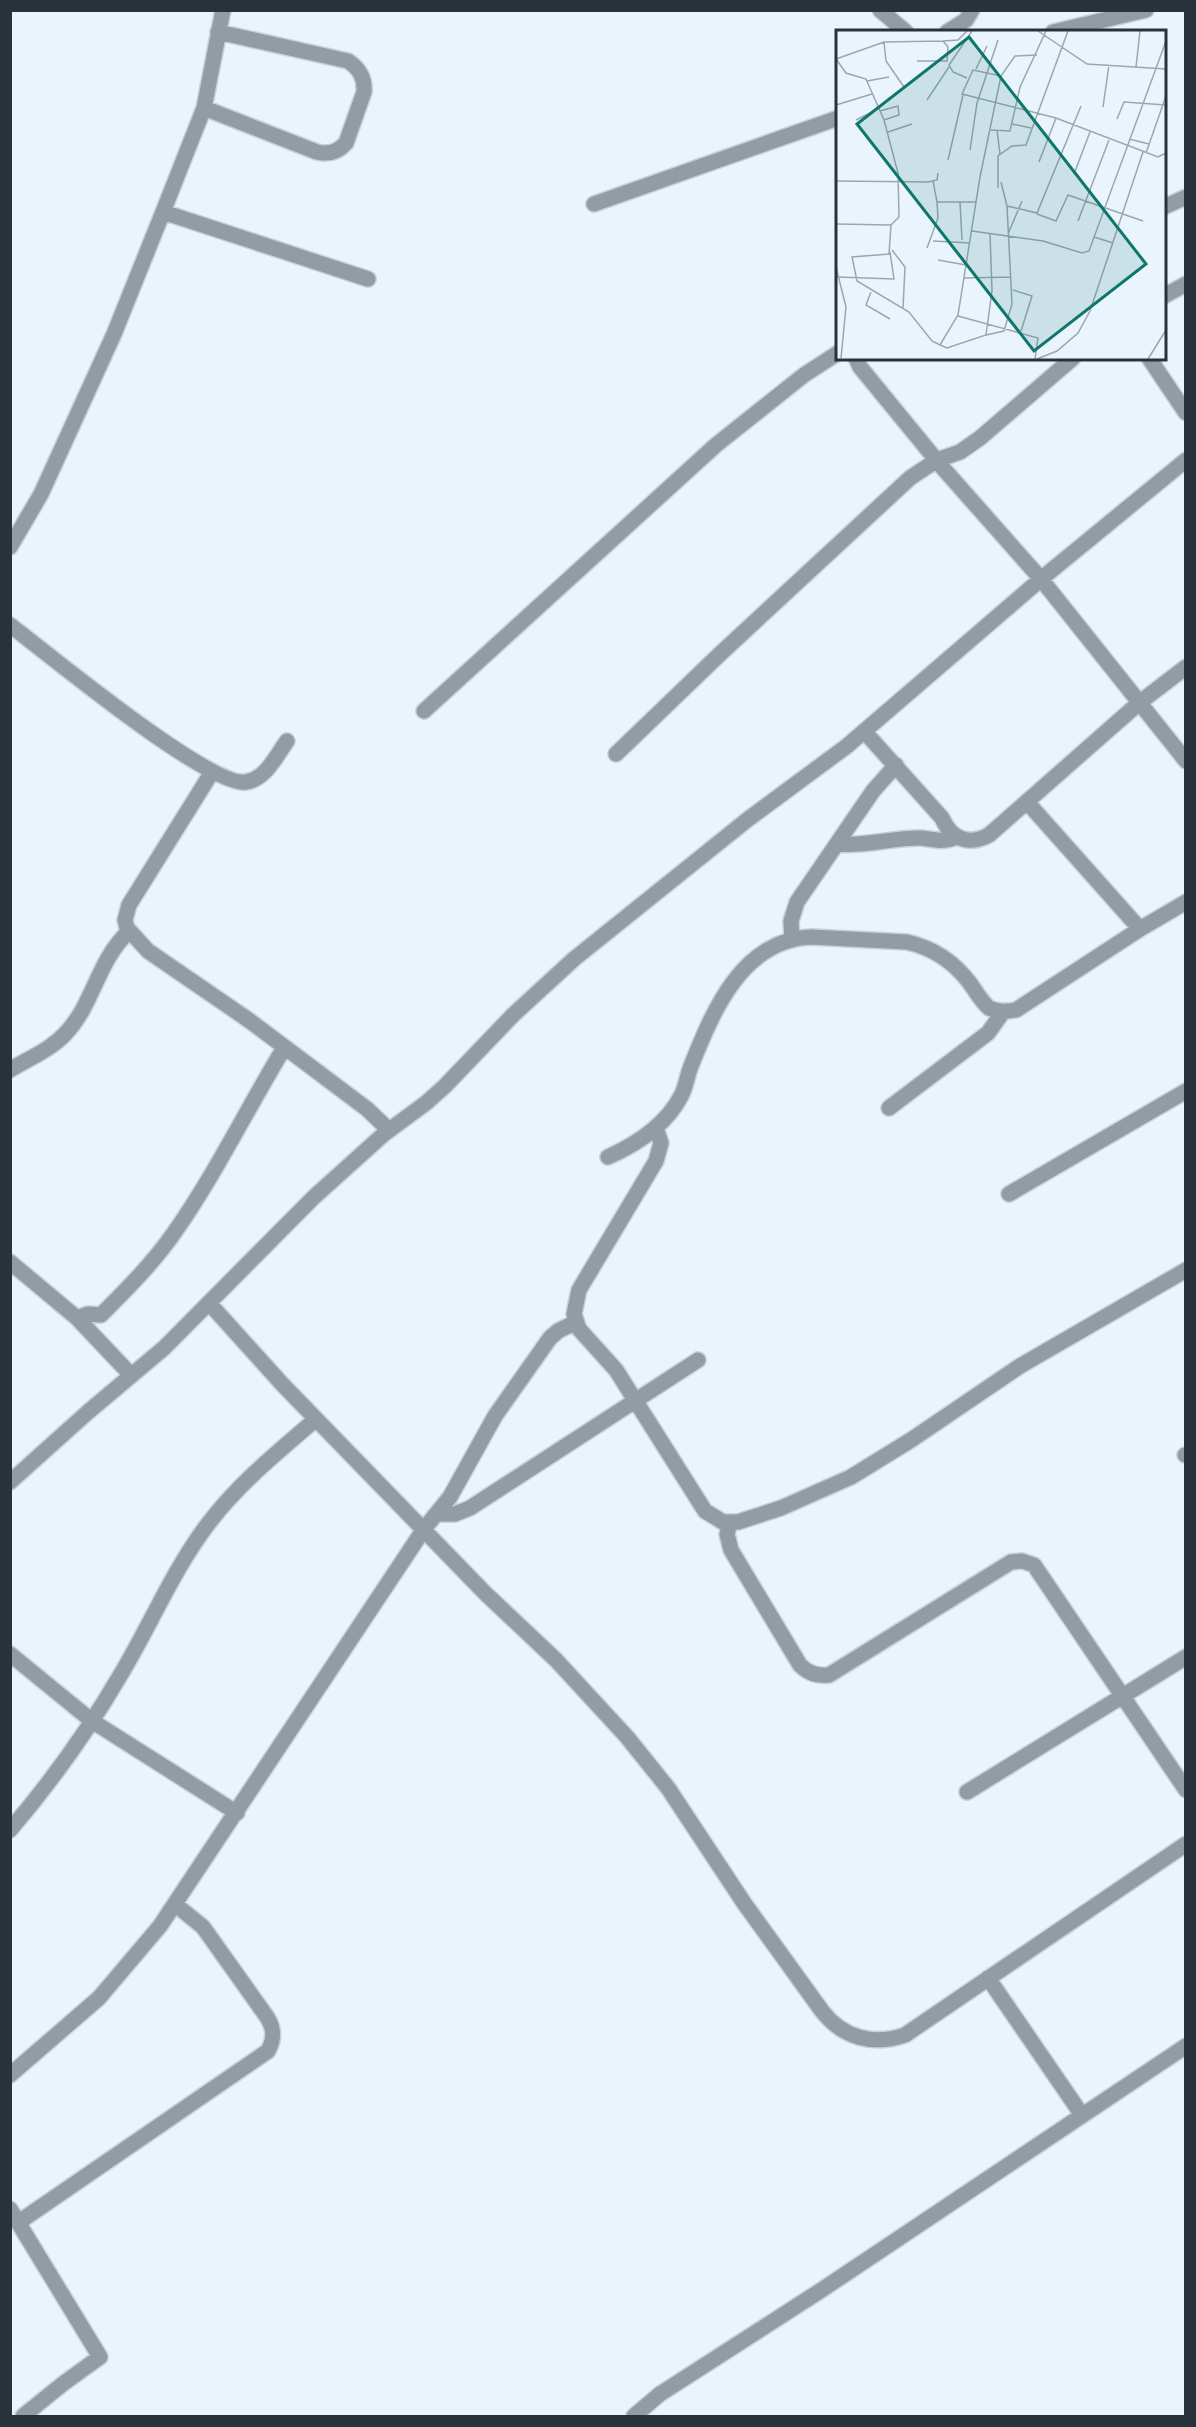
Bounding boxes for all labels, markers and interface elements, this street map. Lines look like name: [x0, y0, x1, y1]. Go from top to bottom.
inset map: [836, 30, 1166, 360]

